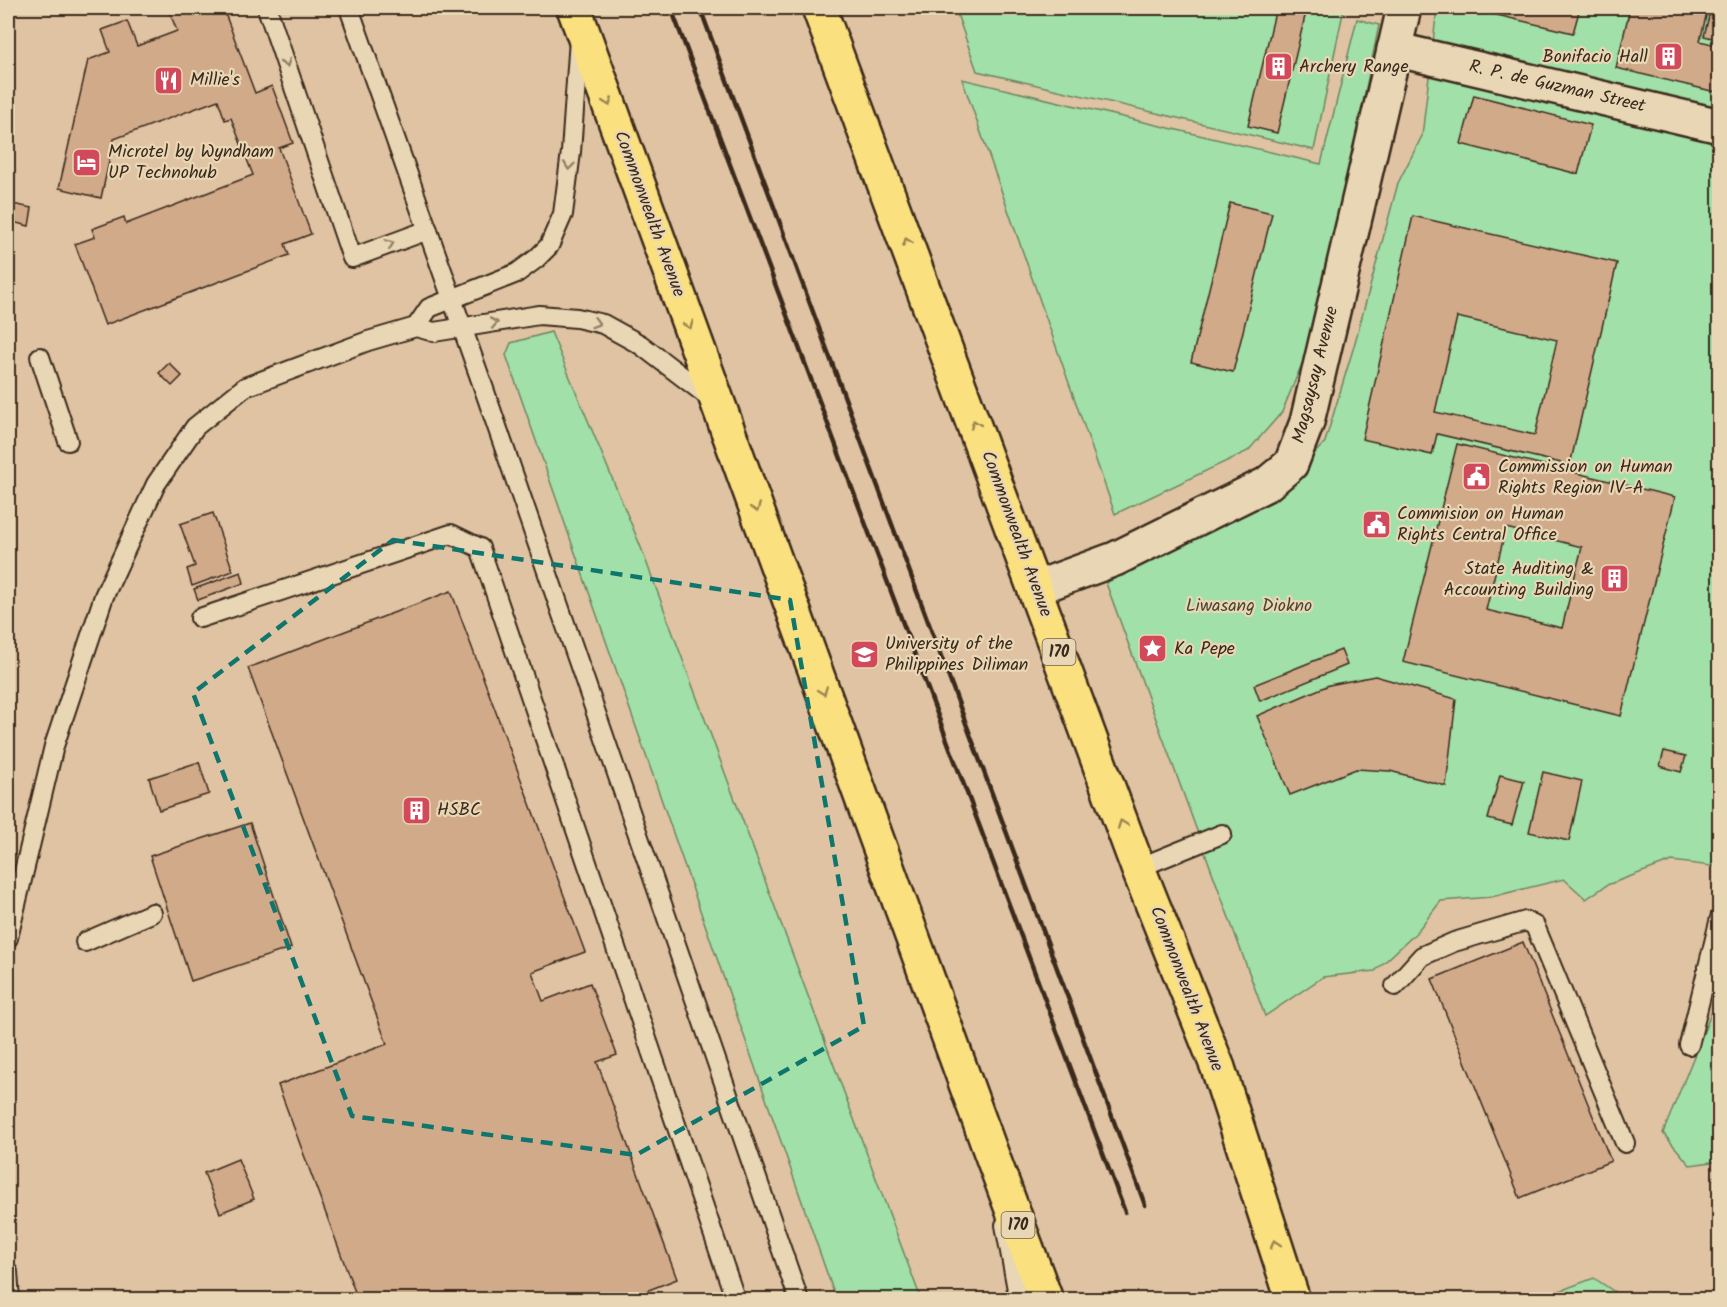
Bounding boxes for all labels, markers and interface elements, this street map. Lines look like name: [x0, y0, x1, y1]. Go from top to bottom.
building icon: Bonifacio Hall: [1653, 41, 1685, 73]
place label: Bonifacio Hall: [1542, 43, 1649, 72]
building icon: Archery Range: [1262, 51, 1294, 83]
place label: Archery Range: [1299, 53, 1408, 82]
street label: R. P. de Guzman Street: [1466, 53, 1649, 122]
one-way arrow: [279, 57, 291, 68]
restaurant icon: Millie's: [153, 64, 185, 96]
place label: Millie's: [190, 66, 240, 95]
one-way arrow: [601, 96, 613, 107]
street label: Commonwealth Avenue: [605, 127, 693, 301]
place label: Microtel by Wyndham UP Technohub: [108, 138, 274, 188]
hotel icon: Microtel by Wyndham UP Technohub: [71, 146, 103, 178]
one-way arrow: [563, 162, 576, 171]
one-way arrow: [901, 237, 914, 248]
one-way arrow: [384, 239, 395, 251]
street label: Magsaysay Avenue: [1285, 303, 1347, 447]
one-way arrow: [590, 316, 601, 328]
one-way arrow: [489, 317, 499, 330]
one-way arrow: [682, 319, 694, 330]
one-way arrow: [969, 420, 982, 430]
street label: Commonwealth Avenue: [972, 447, 1060, 621]
place label: Commission on Human Rights Region IV-A: [1498, 453, 1673, 503]
public building icon: Commission on Human Rights Region IV-A: [1461, 461, 1493, 493]
place label: Commision on Human Rights Central Office: [1397, 500, 1564, 550]
one-way arrow: [748, 502, 761, 513]
public building icon: Commision on Human Rights Central Office: [1360, 508, 1392, 540]
place label: State Auditing & Accounting Building: [1444, 555, 1594, 605]
building icon: State Auditing & Accounting Building: [1599, 563, 1631, 595]
park label: Liwasang Diokno: [1186, 592, 1312, 621]
place label: University of the Philippines Diliman: [885, 630, 1028, 680]
place icon: Ka Pepe: [1137, 633, 1169, 665]
place label: Ka Pepe: [1174, 635, 1235, 664]
school or university icon: University of the Philippines Diliman: [848, 638, 880, 670]
road number: 170: [1042, 639, 1076, 665]
one-way arrow: [815, 685, 828, 696]
building icon: HSBC: [400, 794, 432, 826]
place label: HSBC: [437, 796, 481, 825]
one-way arrow: [1117, 819, 1130, 830]
street label: Commonwealth Avenue: [1141, 902, 1231, 1076]
road number: 170: [1002, 1212, 1034, 1238]
one-way arrow: [1270, 1239, 1282, 1250]

